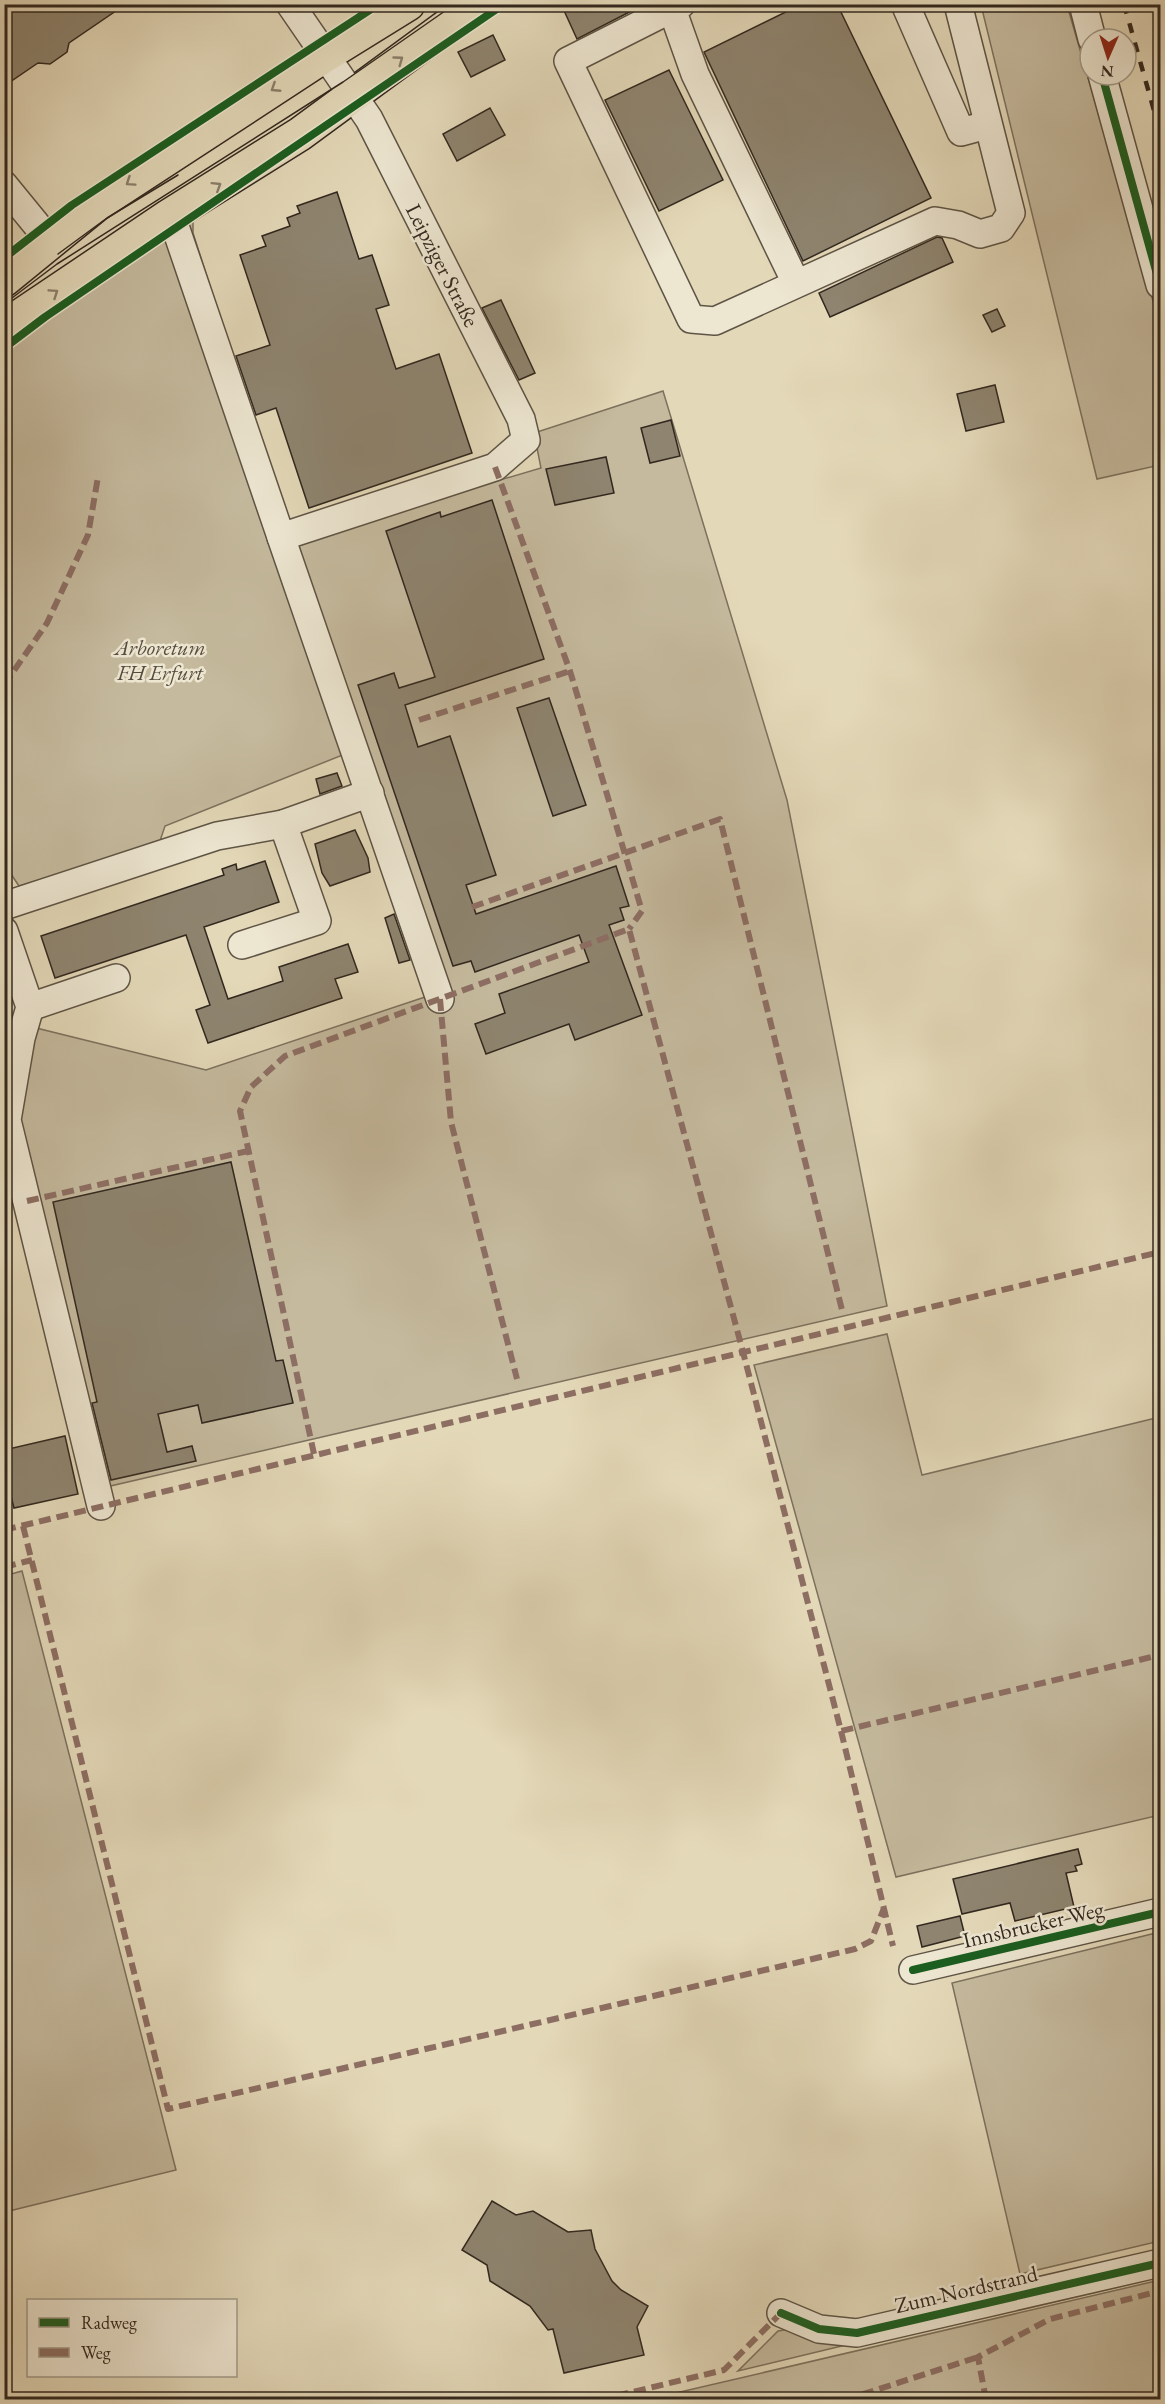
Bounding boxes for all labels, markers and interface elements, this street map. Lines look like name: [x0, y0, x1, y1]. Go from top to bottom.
north arrow: [1078, 27, 1138, 87]
one-way arrow: [392, 56, 403, 67]
text: N: [1100, 61, 1114, 82]
one-way arrow: [271, 81, 282, 92]
one-way arrow: [126, 175, 137, 186]
one-way arrow: [211, 181, 221, 193]
street label: Leipziger Straße: [399, 199, 486, 332]
one-way arrow: [48, 289, 59, 300]
park label: Arboretum FH Erfurt: [112, 633, 206, 687]
street label: Innsbrucker Weg: [960, 1894, 1107, 1955]
street label: Zum Nordstrand: [892, 2259, 1041, 2320]
legend: [27, 2299, 237, 2377]
text: Radweg: [81, 2311, 137, 2334]
text: Weg: [81, 2341, 111, 2364]

